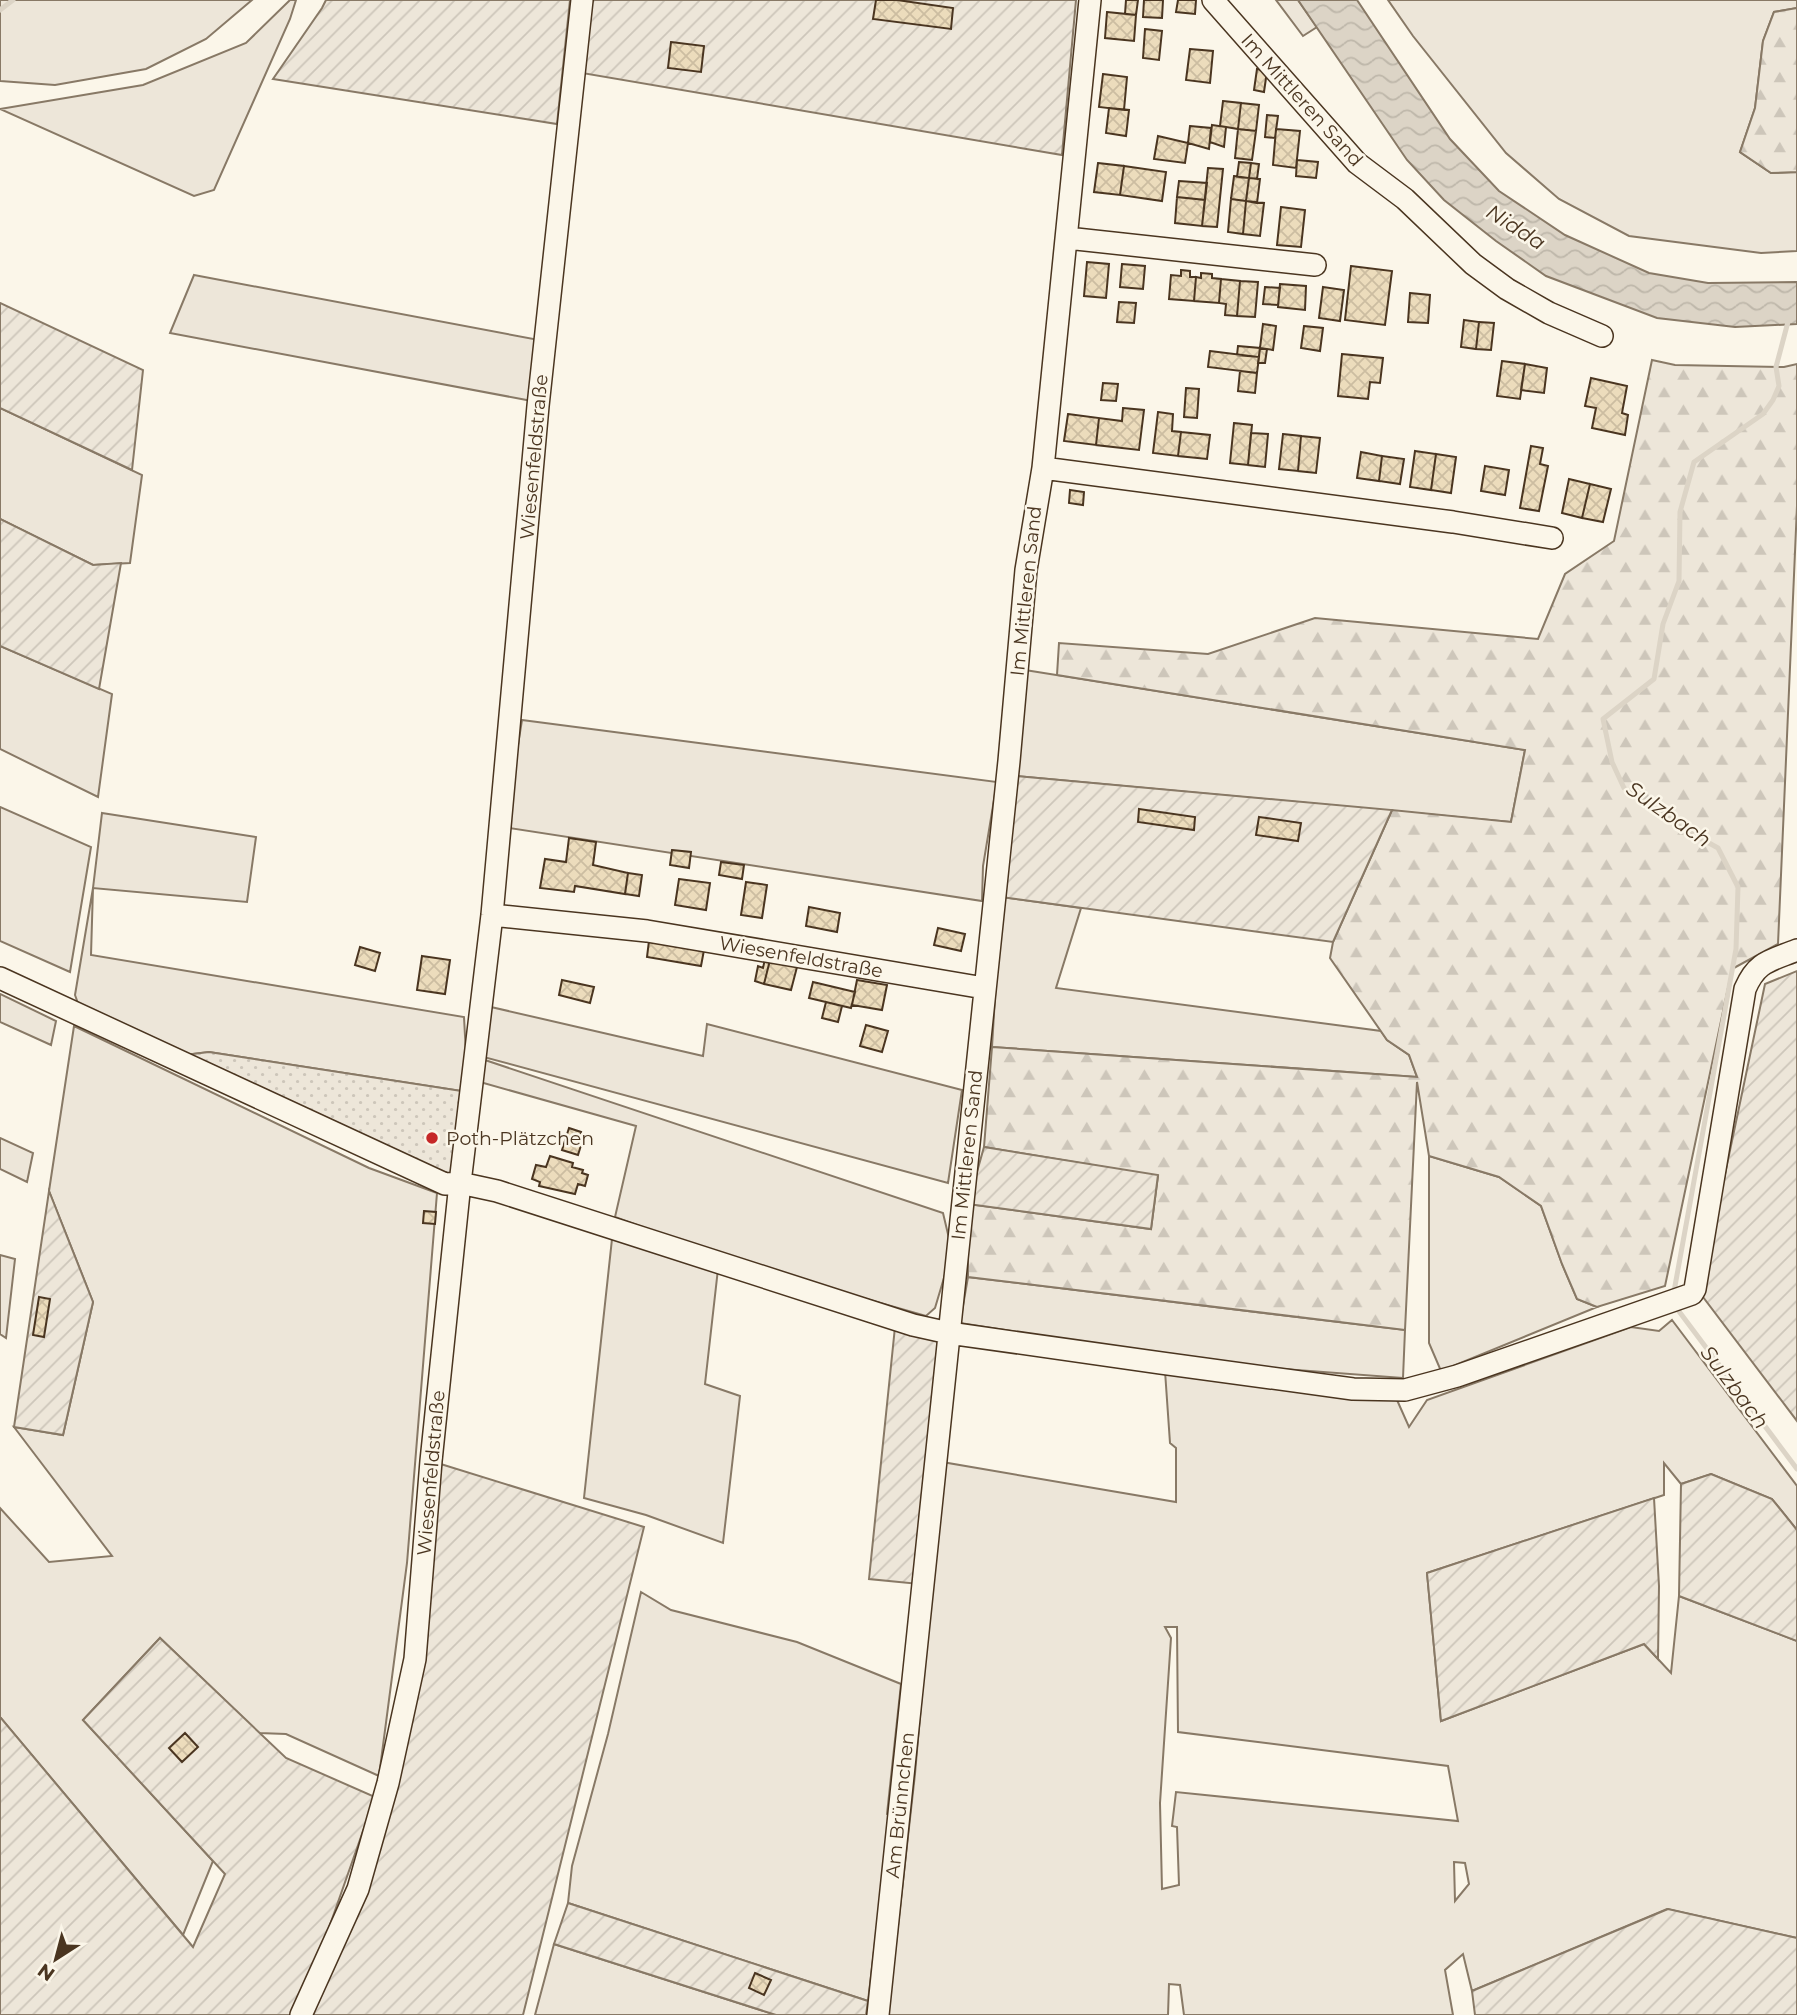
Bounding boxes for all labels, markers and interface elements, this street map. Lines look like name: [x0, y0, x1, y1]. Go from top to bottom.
street label: Im Mittleren Sand: [1236, 29, 1368, 171]
water label: Nidda: [1482, 199, 1550, 255]
street label: Wiesenfeldstraße: [515, 373, 553, 541]
street label: Im Mittleren Sand: [1006, 505, 1046, 677]
water label: Sulzbach: [1622, 776, 1716, 852]
street label: Wiesenfeldstraße: [717, 931, 885, 983]
street label: Im Mittleren Sand: [947, 1069, 987, 1241]
place label: Poth-Plätzchen: [446, 1127, 594, 1150]
marker: Poth-Plätzchen: [424, 1130, 440, 1146]
water label: Sulzbach: [1696, 1340, 1774, 1434]
street label: Wiesenfeldstraße: [412, 1389, 450, 1557]
street label: Am Brünnchen: [881, 1731, 919, 1879]
north arrow: [21, 1924, 91, 1994]
text: N: [33, 1959, 59, 1986]

